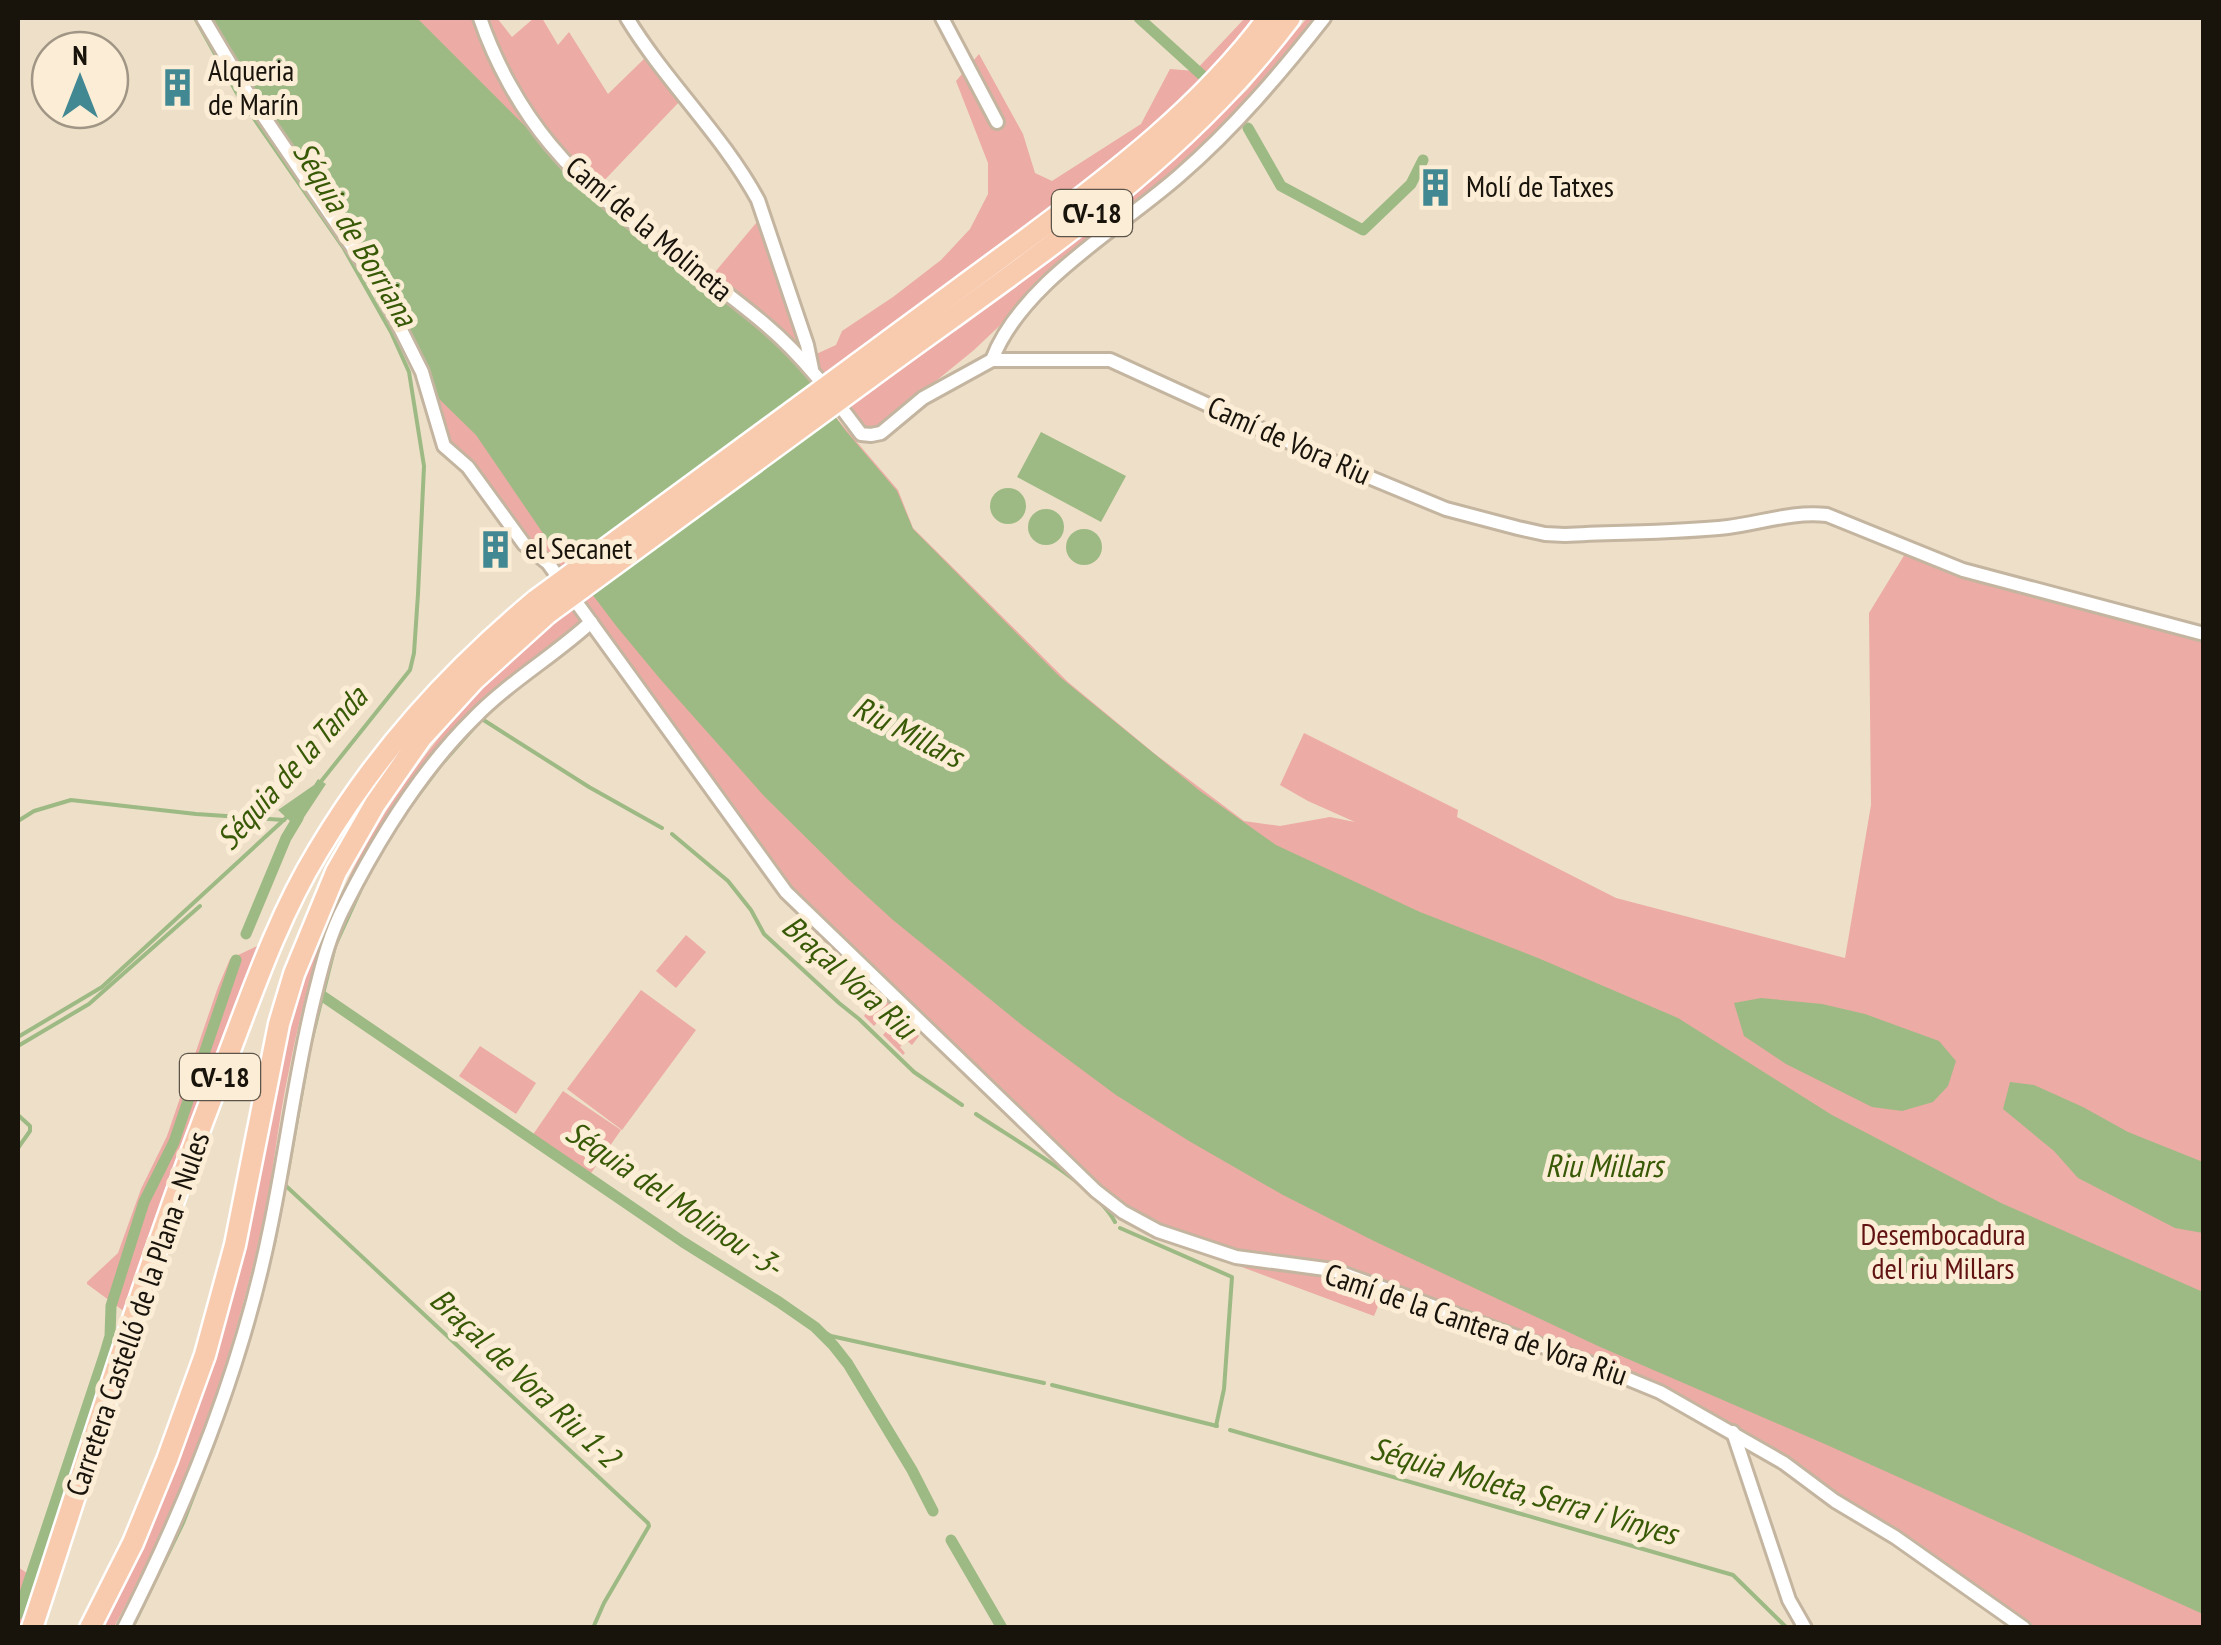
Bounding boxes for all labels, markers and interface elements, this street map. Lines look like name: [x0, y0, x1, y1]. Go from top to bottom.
north arrow: [30, 30, 130, 130]
text: N: [72, 36, 88, 73]
place label: Alqueria de Marín: [208, 50, 299, 123]
building icon: Alqueria de Marín: [157, 67, 199, 109]
water label: Séquia de Borriana: [284, 134, 428, 335]
street label: Camí de la Molineta: [558, 147, 741, 309]
building icon: Molí de Tatxes: [1415, 166, 1457, 208]
place label: Molí de Tatxes: [1466, 166, 1614, 205]
road number: CV-18: [1052, 190, 1132, 236]
street label: Camí de Vora Riu: [1202, 386, 1377, 493]
building icon: el Secanet: [474, 528, 516, 570]
place label: el Secanet: [525, 528, 633, 567]
water label: Séquia de la Tanda: [207, 675, 377, 858]
water label: Riu Millars: [847, 686, 973, 778]
water label: Braçal Vora Riu: [774, 905, 927, 1049]
road number: CV-18: [180, 1054, 260, 1100]
water label: Séquia del Molinou -3-: [558, 1110, 792, 1287]
street label: Carretera Castelló de la Plana - Nules: [56, 1126, 217, 1501]
water label: Riu Millars: [1545, 1144, 1666, 1186]
park label: Desembocadura del riu Millars: [1860, 1214, 2026, 1287]
street label: Camí de la Cantera de Vora Riu: [1320, 1254, 1633, 1394]
water label: Braçal de Vora Riu 1-2: [422, 1278, 631, 1478]
water label: Séquia Moleta, Serra i Vinyes: [1366, 1426, 1685, 1555]

